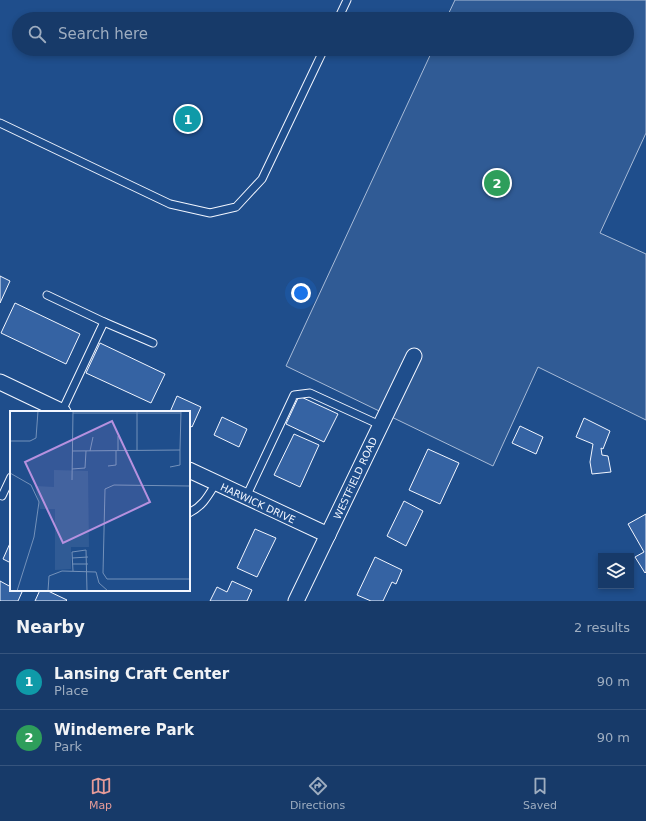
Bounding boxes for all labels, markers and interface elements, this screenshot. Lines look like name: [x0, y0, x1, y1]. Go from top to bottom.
search box: [12, 12, 634, 56]
icon: search: [26, 23, 48, 45]
text: Search here: [58, 25, 148, 43]
pin: 1: [175, 104, 201, 134]
pin: 2: [484, 168, 510, 198]
your location: [291, 283, 311, 303]
inset map: [10, 411, 190, 591]
street label: WESTFIELD ROAD: [332, 435, 379, 521]
street label: HARWICK DRIVE: [219, 481, 297, 526]
map controls: [598, 553, 634, 589]
button: layers: [598, 553, 634, 589]
text: Nearby: [16, 617, 85, 637]
text: 2 results: [574, 620, 630, 635]
text: Lansing Craft Center: [54, 665, 229, 683]
text: 1: [24, 674, 34, 689]
text: 90 m: [597, 674, 630, 689]
text: Place: [54, 683, 89, 698]
text: Windemere Park: [54, 721, 194, 739]
text: 2: [24, 730, 34, 745]
text: 90 m: [597, 730, 630, 745]
text: Park: [54, 739, 82, 754]
tab: Map: [89, 775, 112, 812]
tab: Directions: [290, 775, 345, 812]
tab: Saved: [523, 775, 557, 812]

